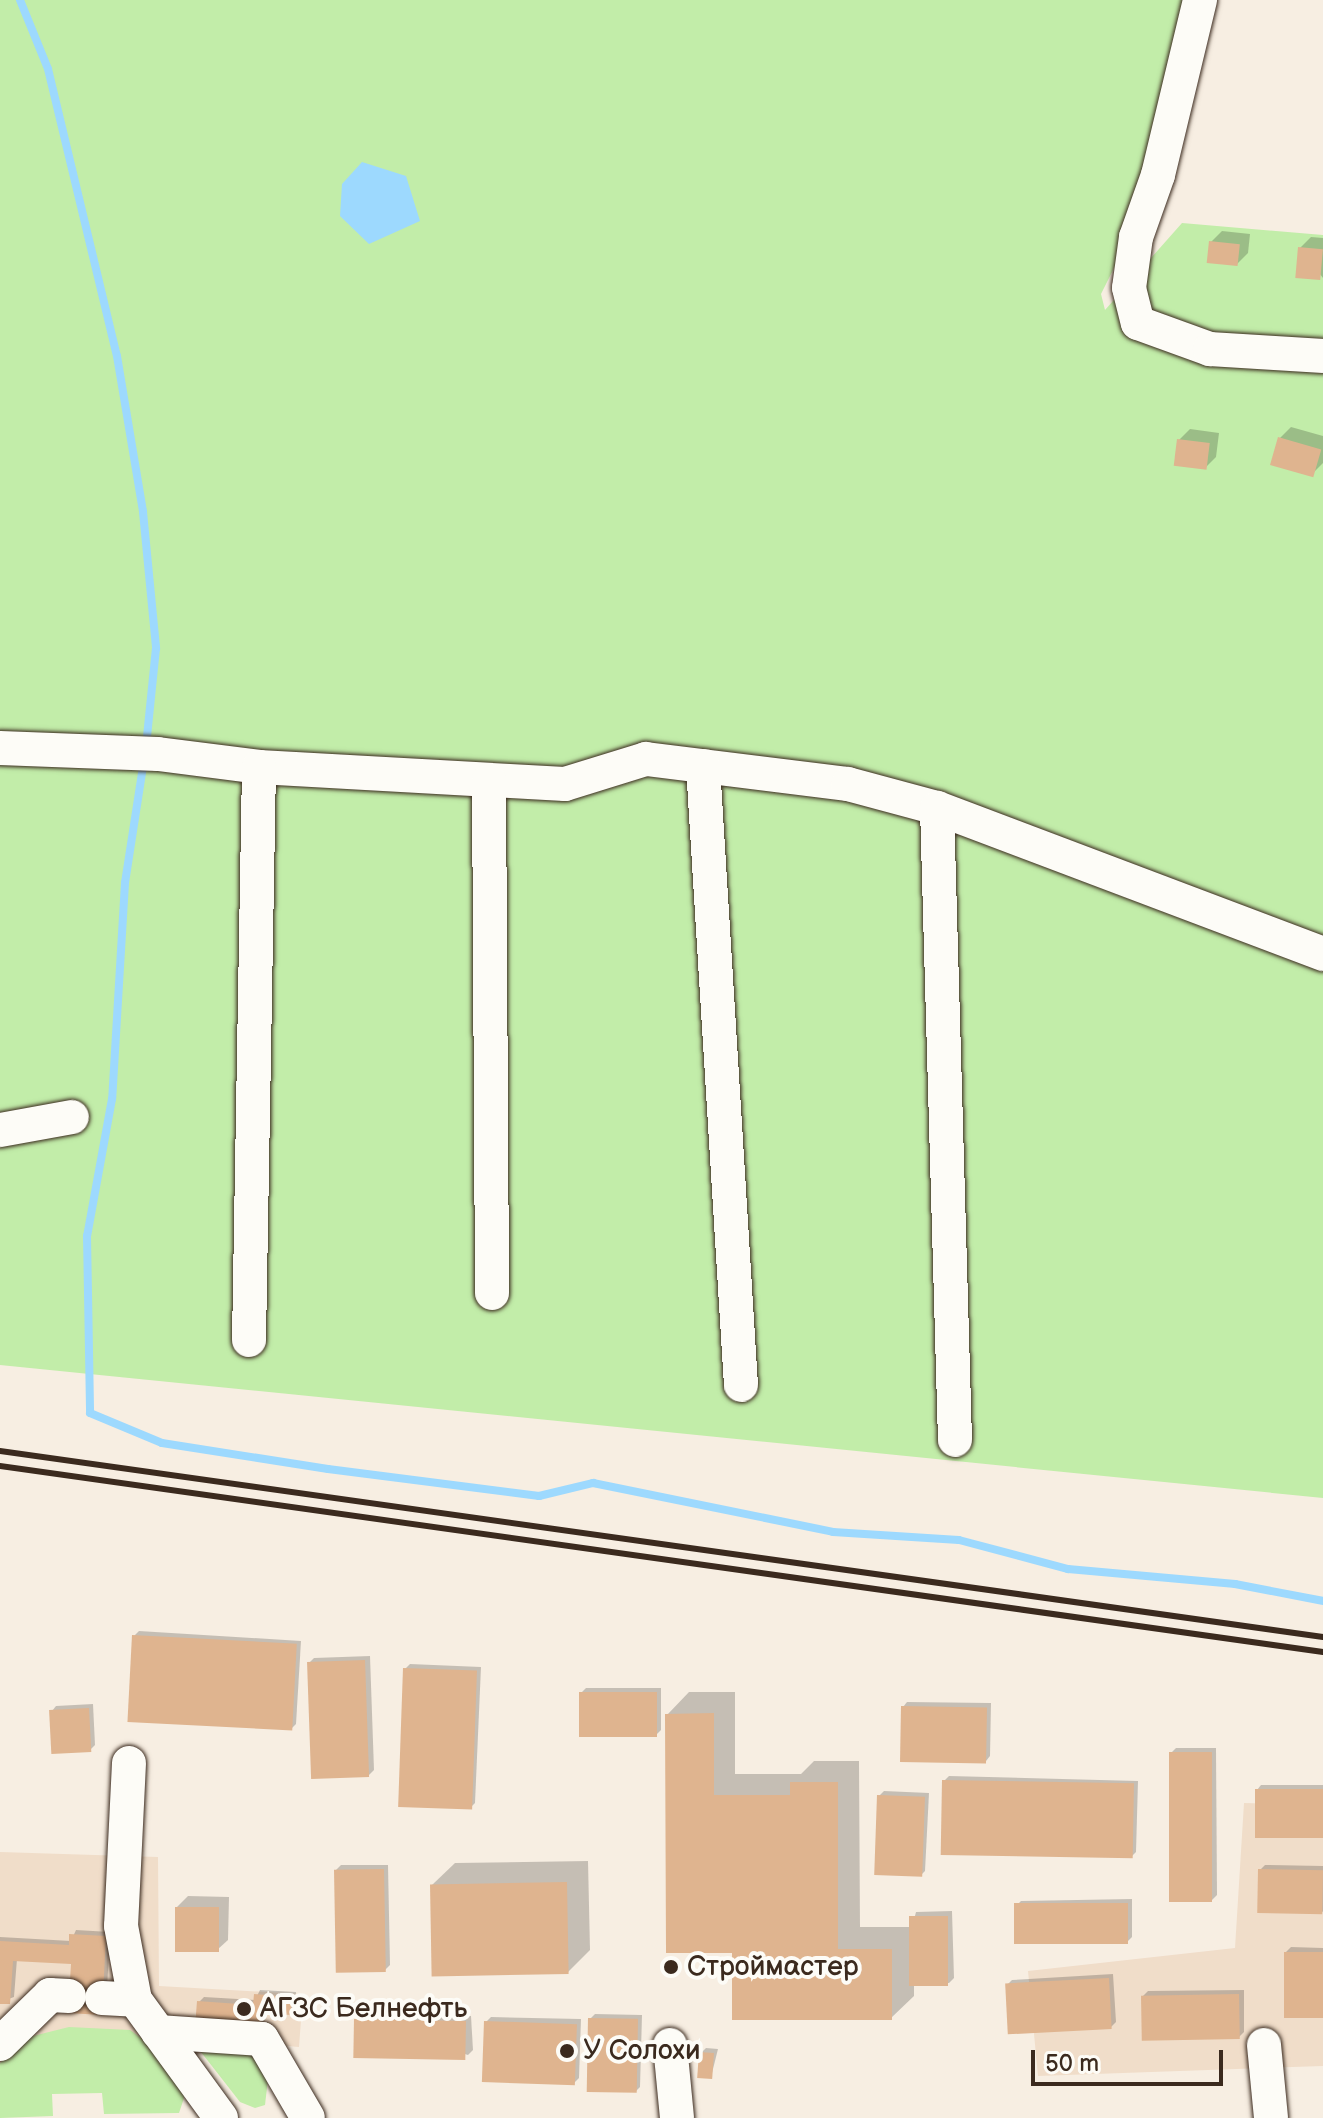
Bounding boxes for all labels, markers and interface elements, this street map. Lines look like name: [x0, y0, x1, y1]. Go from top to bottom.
place label: Строймастер: [687, 1950, 859, 1984]
marker: Строймастер: [662, 1958, 680, 1976]
place label: АГЗС Белнефть: [260, 1992, 467, 2026]
marker: АГЗС Белнефть: [235, 2000, 253, 2018]
place label: У Солохи: [583, 2034, 701, 2068]
scale bar: [1035, 2034, 1227, 2084]
marker: У Солохи: [558, 2042, 576, 2060]
text: 50 m: [1045, 2049, 1099, 2078]

